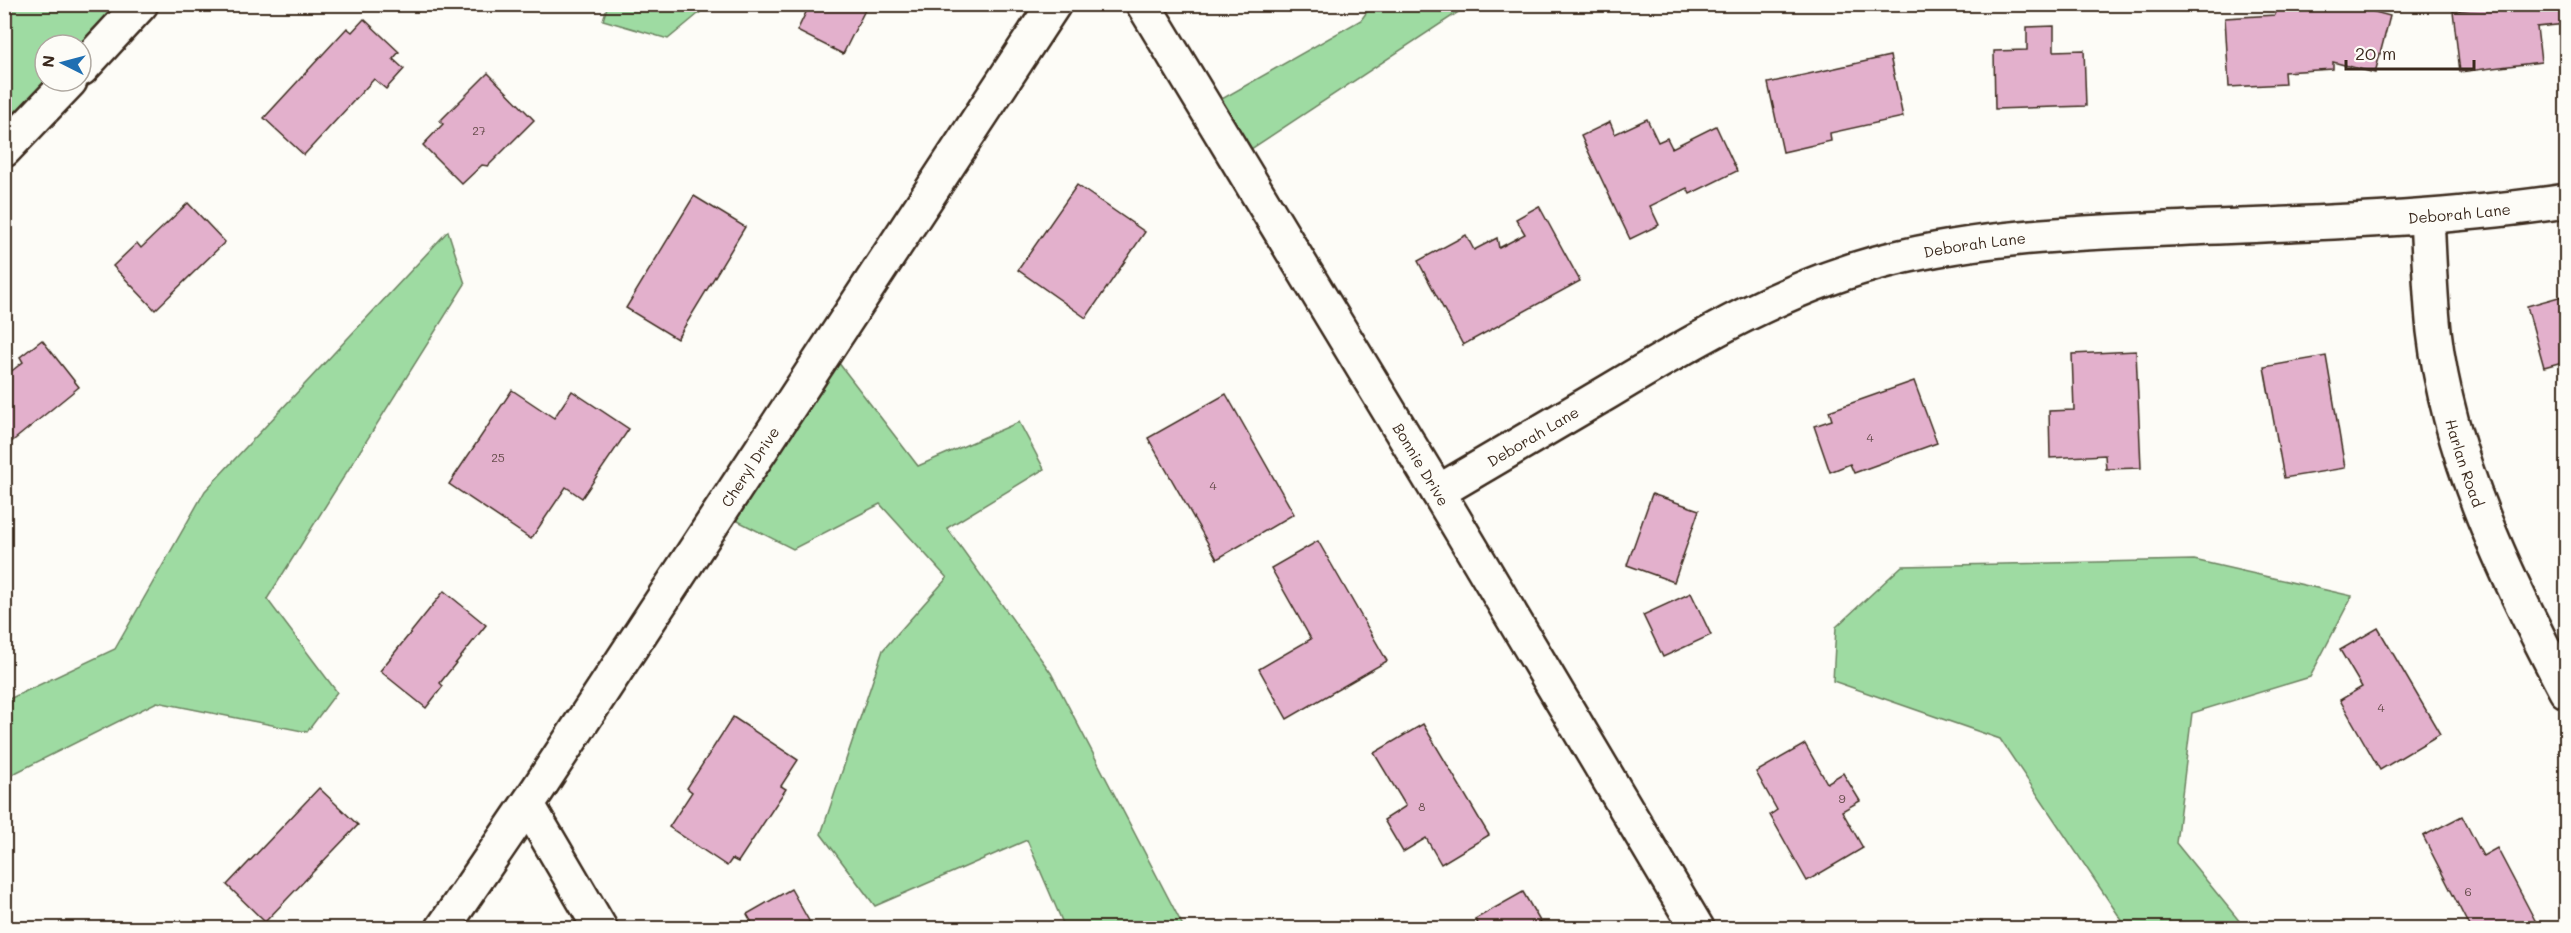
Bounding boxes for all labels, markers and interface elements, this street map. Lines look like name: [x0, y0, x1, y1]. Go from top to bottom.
north arrow: [33, 33, 93, 93]
scale bar: [2346, 33, 2474, 71]
text: 20 m: [2355, 41, 2396, 65]
text: N: [37, 54, 59, 69]
house number: 27: [472, 122, 486, 138]
street label: Deborah Lane: [2407, 198, 2512, 228]
street label: Deborah Lane: [1922, 228, 2027, 262]
street label: Deborah Lane: [1483, 401, 1582, 471]
street label: Harlan Road: [2441, 417, 2489, 510]
street label: Bonnie Drive: [1389, 419, 1454, 509]
street label: Cheryl Drive: [716, 423, 783, 511]
house number: 4: [1866, 429, 1874, 445]
house number: 25: [491, 449, 505, 465]
house number: 4: [1209, 477, 1217, 493]
house number: 4: [2377, 699, 2385, 715]
house number: 9: [1838, 790, 1846, 806]
house number: 8: [1418, 798, 1426, 814]
house number: 6: [2464, 883, 2472, 899]

